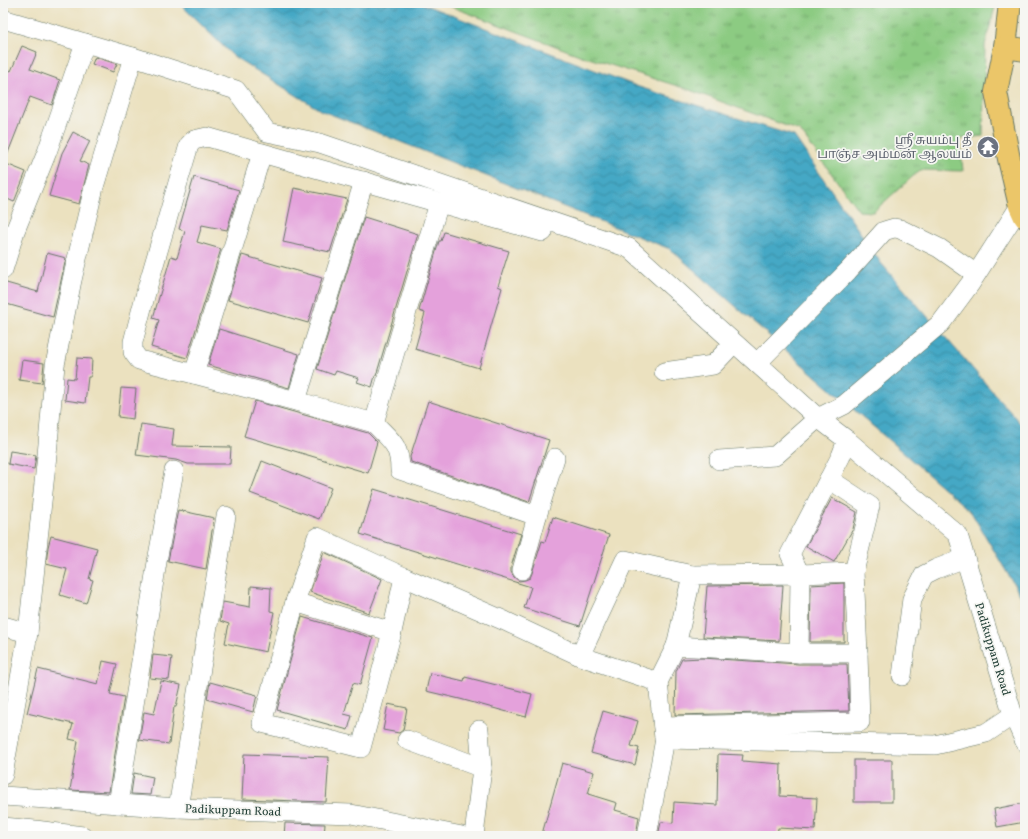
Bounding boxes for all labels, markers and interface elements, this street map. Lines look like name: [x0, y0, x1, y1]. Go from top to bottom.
place label: ஶ்ரீ சுயம்பு தீ பாஞ்ச அம்மன் ஆலயம்: [817, 132, 972, 163]
temple icon: ஶ்ரீ சுயம்பு தீ பாஞ்ச அம்மன் ஆலயம்: [975, 134, 1001, 160]
street label: Padikuppam Road: [970, 601, 1014, 698]
street label: Padikuppam Road: [184, 801, 282, 821]

